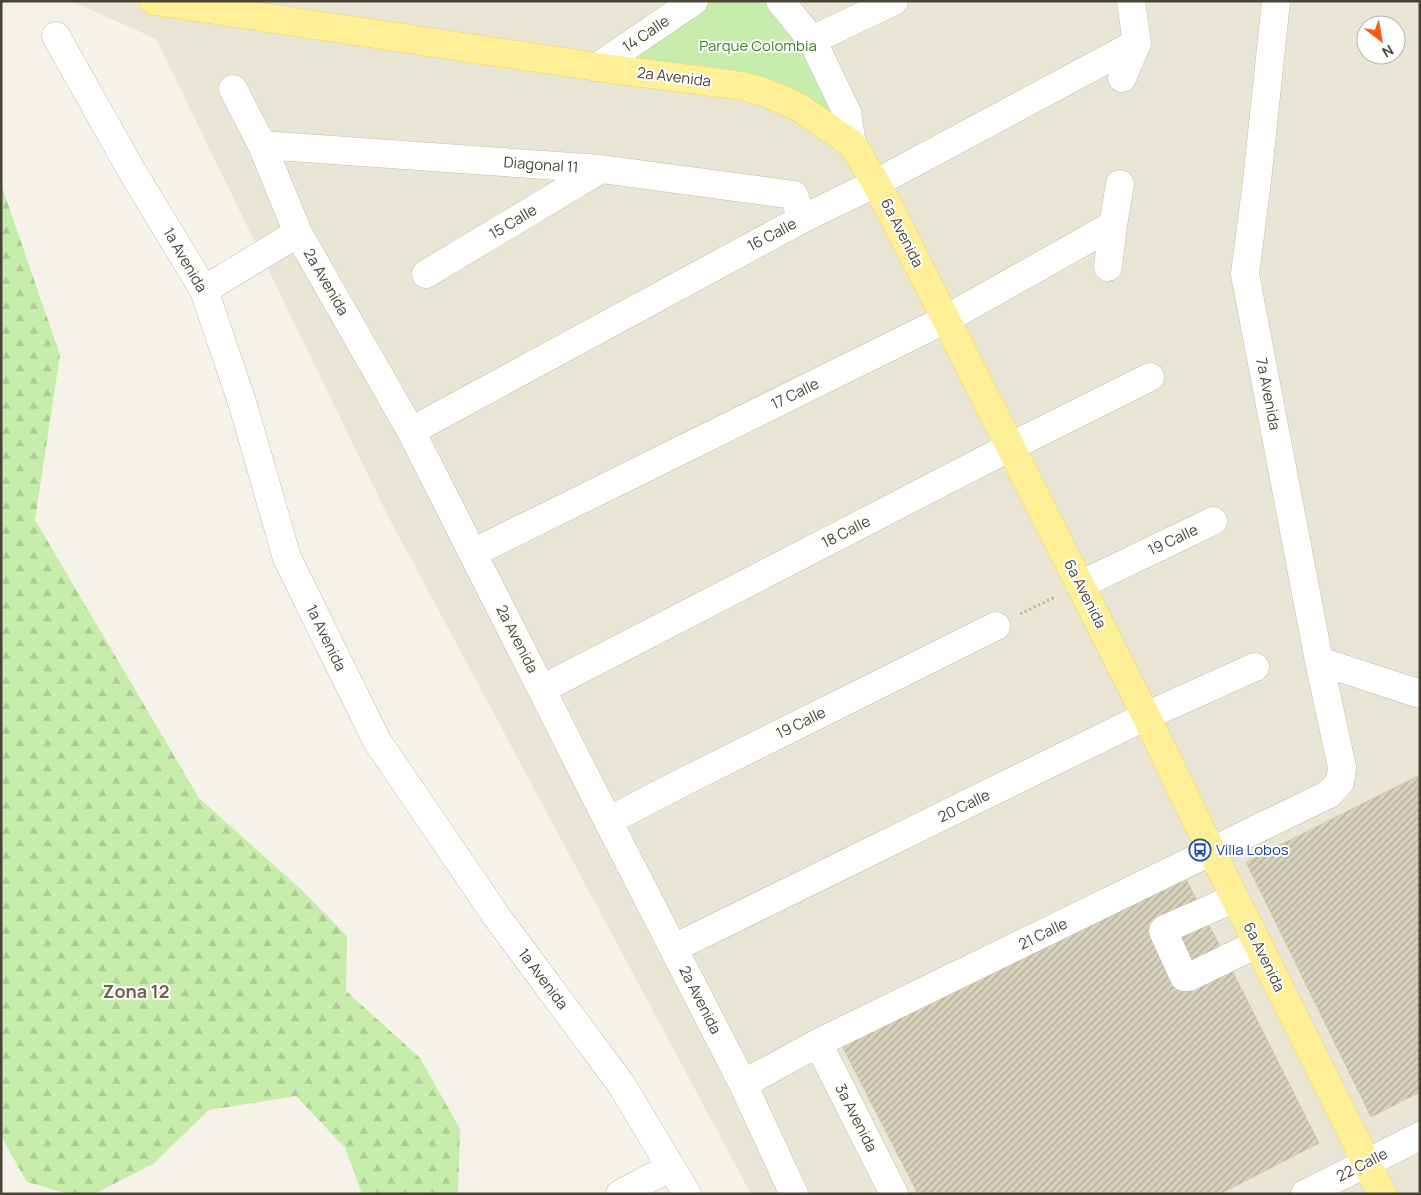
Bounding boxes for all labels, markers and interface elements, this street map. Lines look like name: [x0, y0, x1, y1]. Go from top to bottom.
street label: 14 Calle: [618, 10, 674, 57]
north arrow: [1356, 15, 1406, 65]
park label: Parque Colombia: [699, 35, 817, 56]
text: N: [1379, 41, 1397, 62]
street label: 2a Avenida: [636, 62, 712, 91]
street label: Diagonal 11: [503, 151, 579, 178]
street label: 6a Avenida: [876, 195, 929, 271]
street label: 15 Calle: [485, 199, 541, 244]
street label: 16 Calle: [743, 213, 800, 256]
street label: 1a Avenida: [158, 223, 212, 296]
street label: 2a Avenida: [299, 244, 354, 319]
street label: 7a Avenida: [1251, 356, 1286, 432]
street label: 17 Calle: [767, 373, 823, 414]
street label: 18 Calle: [818, 510, 874, 553]
street label: 19 Calle: [1144, 519, 1201, 560]
street label: 6a Avenida: [1059, 556, 1112, 632]
street label: 1a Avenida: [301, 601, 352, 675]
street label: 2a Avenida: [491, 601, 544, 677]
street label: 19 Calle: [772, 701, 829, 744]
street label: 20 Calle: [934, 784, 994, 827]
bus stop icon: Villa Lobos: [1188, 838, 1212, 862]
place label: Villa Lobos: [1216, 839, 1289, 860]
street label: 21 Calle: [1015, 913, 1071, 954]
street label: 6a Avenida: [1239, 918, 1290, 995]
street label: 1a Avenida: [513, 944, 573, 1014]
street label: 2a Avenida: [674, 962, 727, 1038]
district label: Zona 12: [103, 979, 169, 1003]
street label: 3a Avenida: [830, 1080, 883, 1156]
street label: 22 Calle: [1333, 1143, 1391, 1186]

